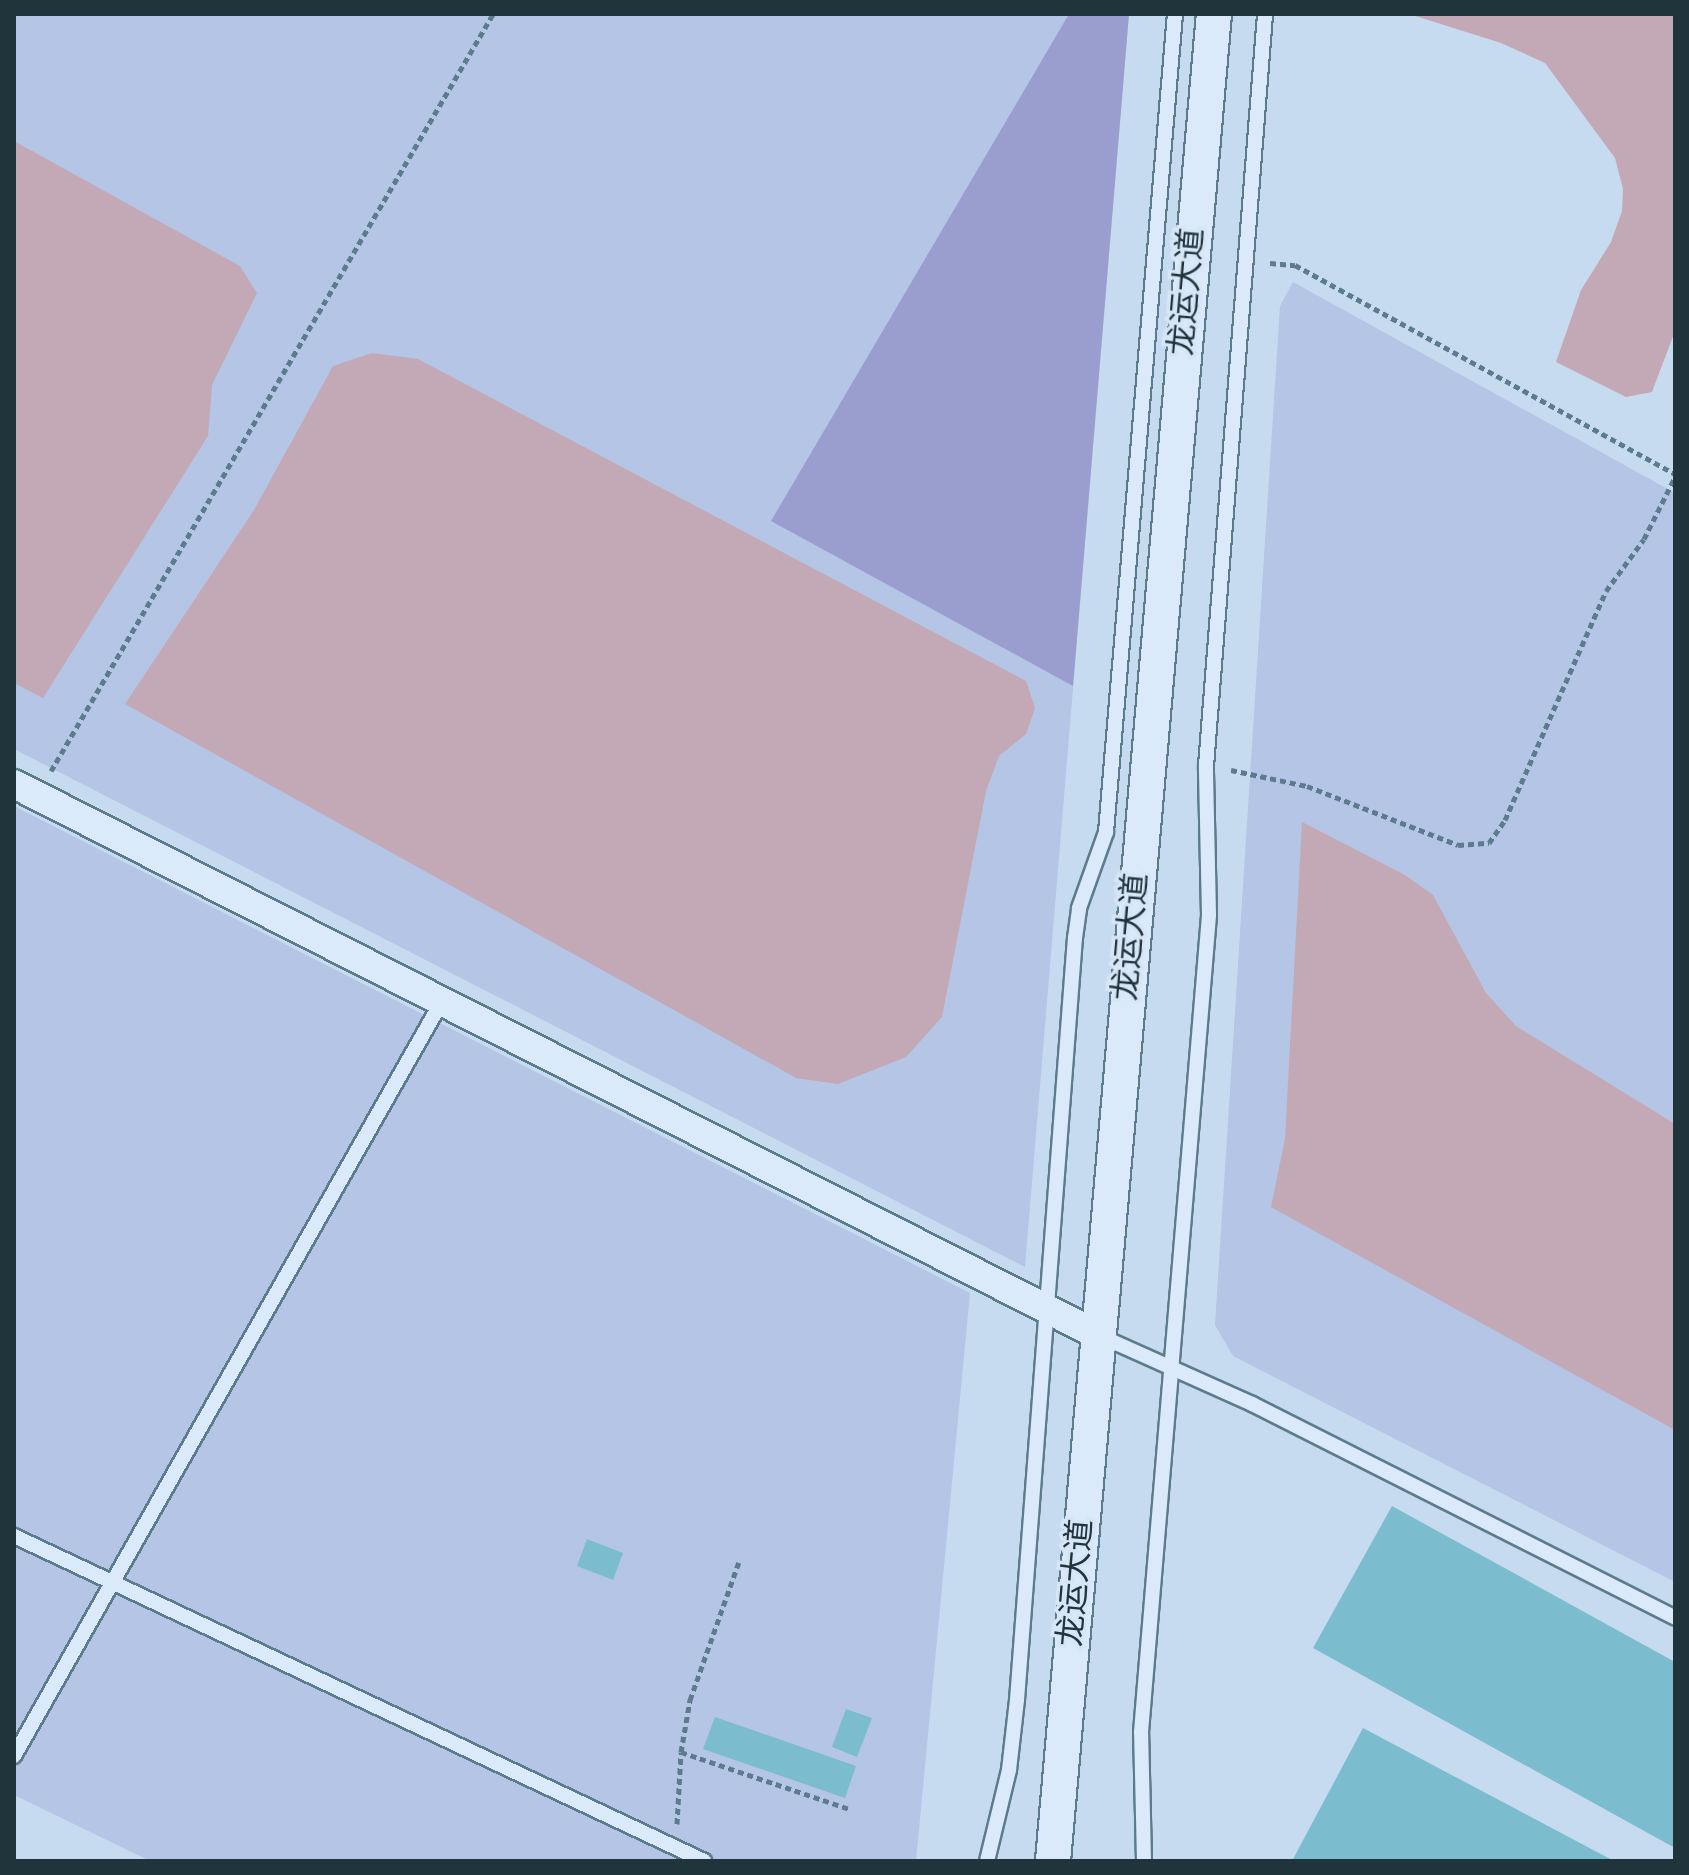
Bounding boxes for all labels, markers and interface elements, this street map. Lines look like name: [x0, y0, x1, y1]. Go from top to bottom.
street label: 龙运大道: [1163, 227, 1213, 357]
street label: 龙运大道: [1107, 872, 1157, 1002]
street label: 龙运大道: [1052, 1518, 1102, 1648]

